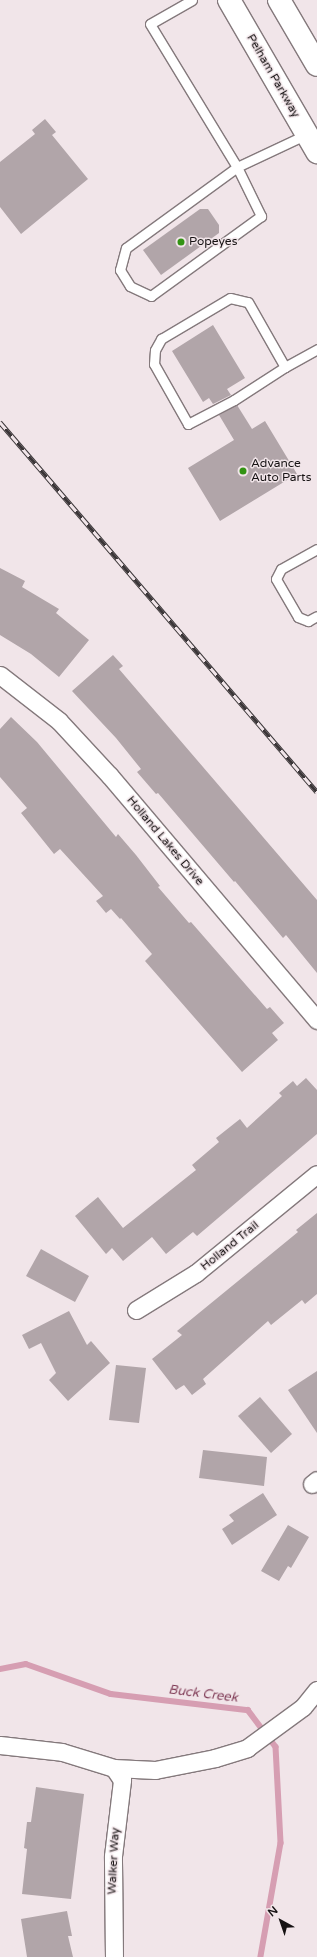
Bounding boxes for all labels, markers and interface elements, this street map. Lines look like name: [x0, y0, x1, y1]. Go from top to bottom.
street label: Pelham Parkway: [243, 32, 303, 120]
place label: Popeyes: [189, 235, 237, 249]
marker: Popeyes: [176, 237, 186, 247]
place label: Advance Auto Parts: [251, 457, 311, 485]
marker: Advance Auto Parts: [238, 466, 248, 476]
street label: Holland Lakes Drive: [123, 793, 207, 889]
street label: Holland Trail: [198, 1218, 262, 1274]
water label: Buck Creek: [167, 1682, 239, 1706]
street label: Walker Way: [105, 1827, 123, 1895]
north arrow: [261, 1901, 301, 1941]
text: N: [265, 1904, 281, 1919]

